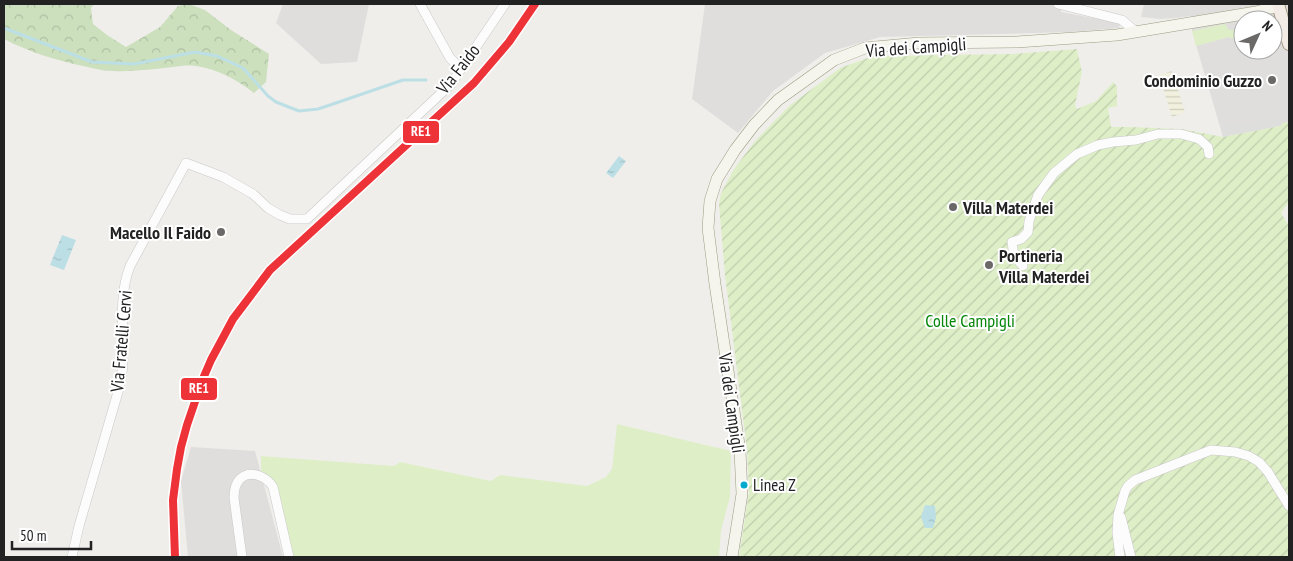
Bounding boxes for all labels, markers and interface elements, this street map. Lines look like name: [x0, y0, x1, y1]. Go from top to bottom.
north arrow: [1233, 10, 1283, 60]
text: N: [1258, 17, 1276, 35]
street label: Via dei Campigli: [864, 32, 967, 62]
street label: Via Faido: [431, 39, 485, 99]
place label: Condominio Guzzo: [1144, 69, 1262, 92]
marker: Condominio Guzzo: [1266, 74, 1278, 86]
line badge: RE1: [402, 120, 440, 144]
text: RE1: [411, 122, 431, 140]
place label: Villa Materdei: [962, 196, 1053, 219]
marker: Villa Materdei: [947, 201, 959, 213]
place label: Macello Il Faido: [110, 221, 211, 244]
marker: Macello Il Faido: [215, 226, 227, 238]
place label: Portineria Villa Materdei: [998, 244, 1089, 288]
marker: Portineria Villa Materdei: [983, 259, 995, 271]
street label: Via Fratelli Cervi: [105, 289, 137, 394]
park label: Colle Campigli: [925, 309, 1015, 332]
street label: Via dei Campigli: [713, 351, 750, 454]
line badge: RE1: [180, 377, 218, 401]
text: RE1: [189, 379, 209, 397]
place label: Linea Z: [753, 474, 796, 496]
marker: Linea Z: [739, 480, 749, 490]
scale bar: [12, 518, 91, 550]
text: 50 m: [20, 526, 46, 545]

